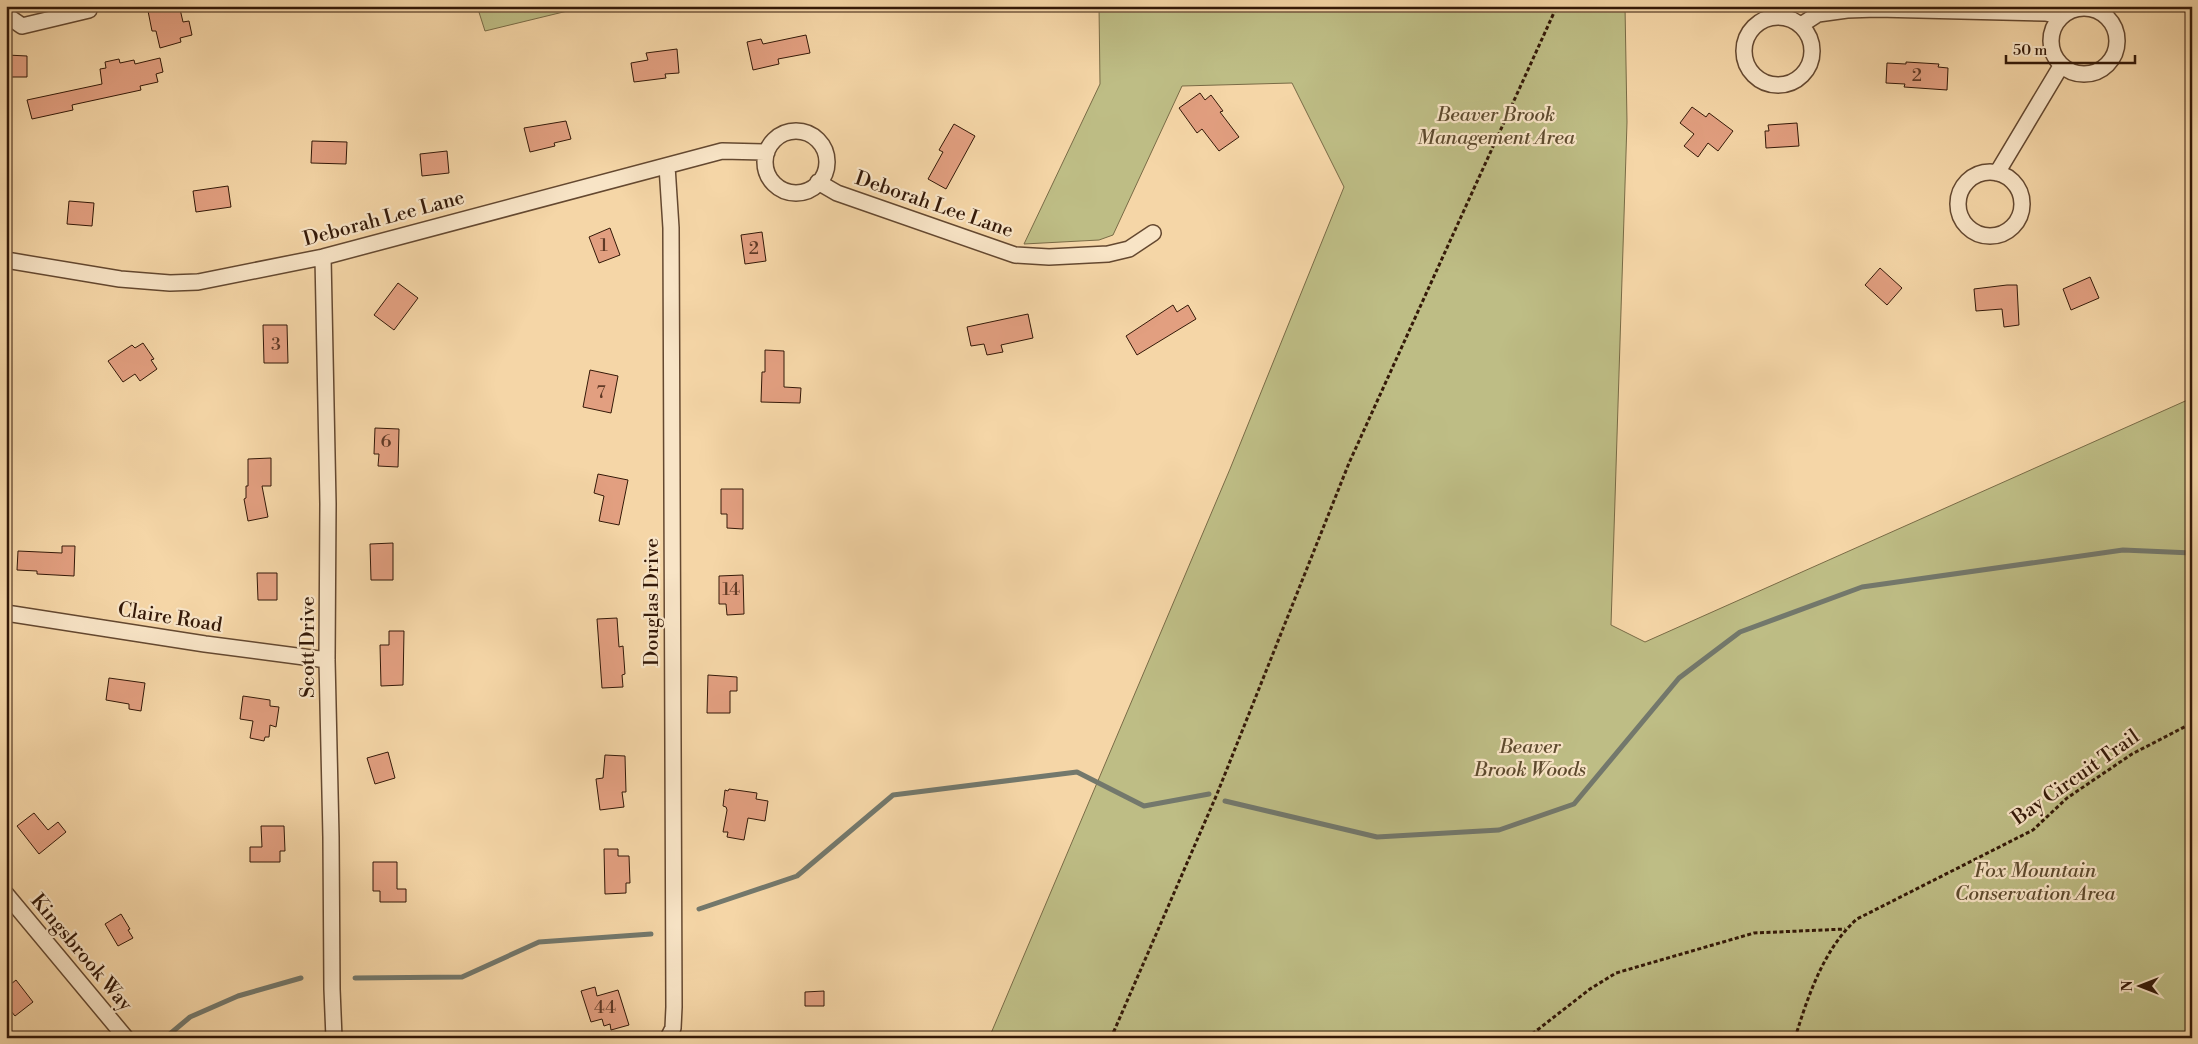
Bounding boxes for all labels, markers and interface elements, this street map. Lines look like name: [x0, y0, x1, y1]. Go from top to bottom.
scale bar: [2006, 32, 2134, 64]
text: 50 m: [2013, 41, 2047, 60]
house number: 2: [1912, 64, 1922, 87]
park label: Beaver Brook Management Area: [1417, 103, 1576, 151]
street label: Deborah Lee Lane: [851, 166, 1017, 244]
street label: Deborah Lee Lane: [301, 185, 467, 253]
house number: 1: [600, 234, 608, 257]
house number: 2: [749, 237, 759, 260]
house number: 3: [271, 333, 281, 356]
house number: 7: [596, 381, 606, 404]
house number: 6: [381, 430, 392, 453]
street label: Douglas Drive: [640, 538, 665, 666]
house number: 14: [722, 578, 740, 601]
street label: Scott Drive: [296, 596, 321, 698]
street label: Claire Road: [116, 597, 225, 639]
street label: Bay Circuit Trail: [2007, 725, 2145, 832]
park label: Beaver Brook Woods: [1473, 735, 1587, 783]
park label: Fox Mountain Conservation Area: [1955, 859, 2116, 907]
street label: Kingsbrook Way: [25, 889, 138, 1017]
north arrow: [2116, 962, 2166, 1012]
text: N: [2119, 980, 2137, 992]
house number: 44: [594, 996, 616, 1019]

